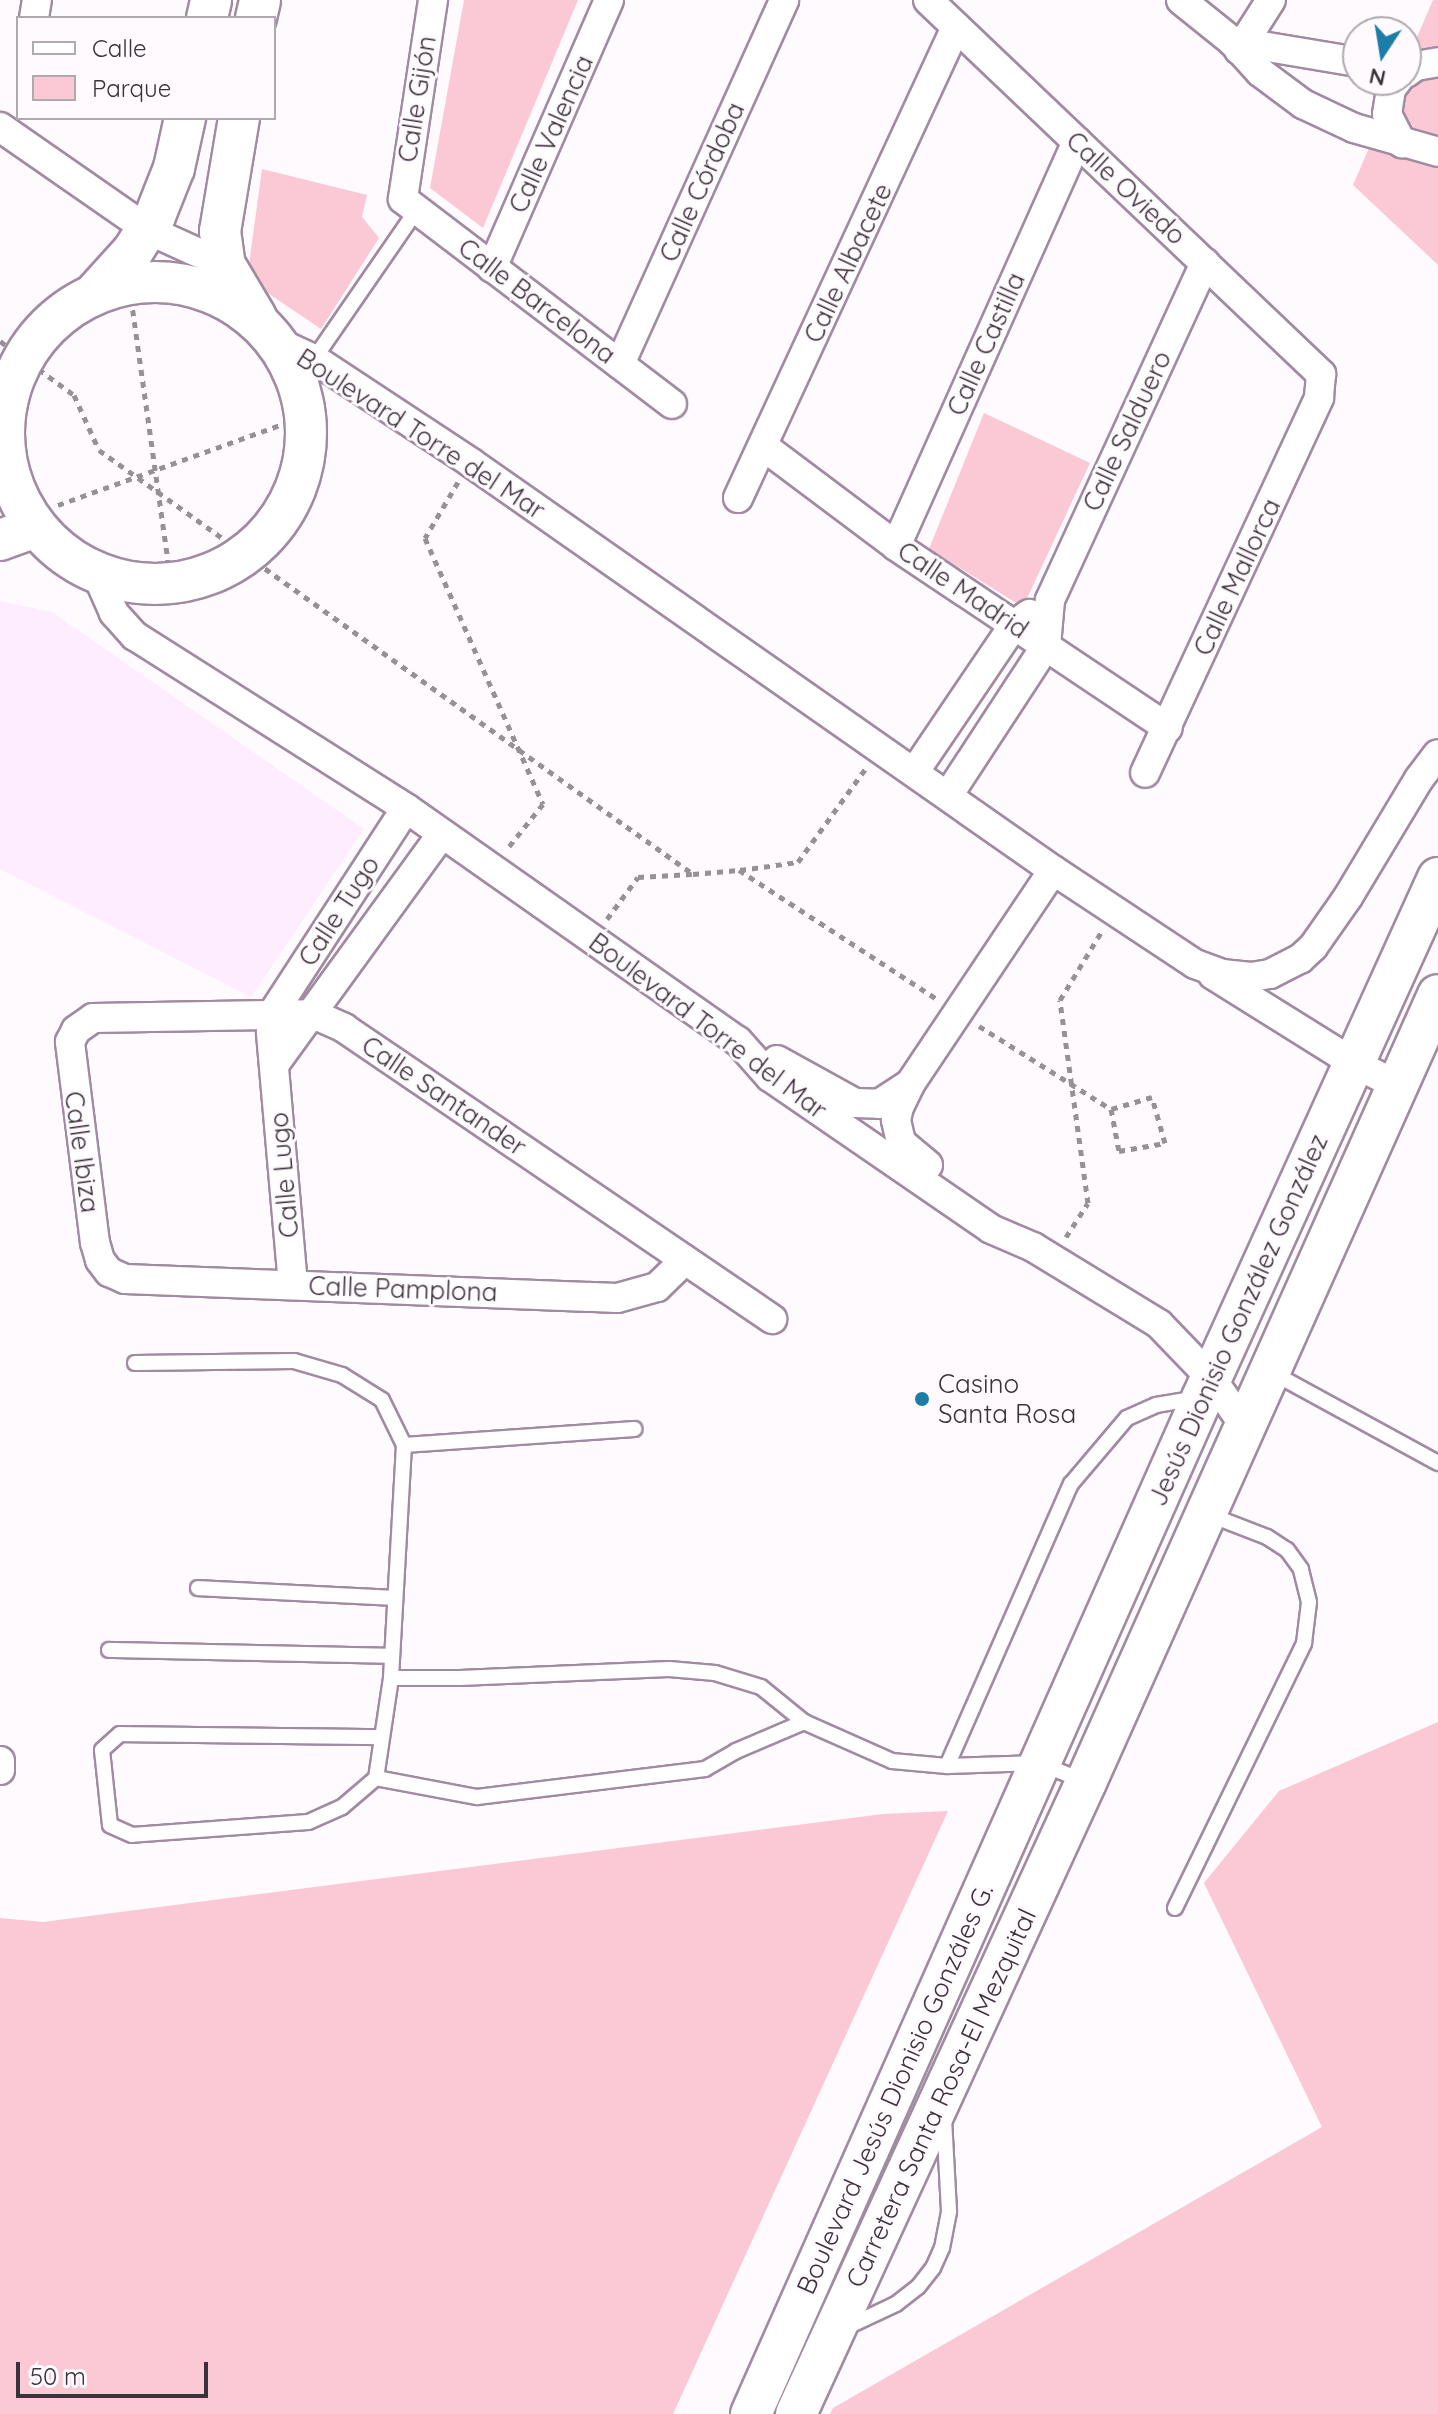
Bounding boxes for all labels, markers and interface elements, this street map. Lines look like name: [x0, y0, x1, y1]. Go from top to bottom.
legend: [16, 16, 276, 120]
north arrow: [1342, 16, 1422, 96]
text: Calle: [92, 33, 147, 63]
street label: Calle Gijón: [392, 34, 442, 164]
street label: Calle Valencia: [502, 50, 600, 218]
text: N: [1367, 62, 1388, 93]
text: Parque: [92, 73, 171, 103]
street label: Calle Córdoba: [653, 97, 751, 267]
street label: Calle Oviedo: [1060, 125, 1192, 251]
street label: Calle Albacete: [798, 178, 898, 348]
street label: Calle Barcelona: [452, 232, 622, 370]
street label: Calle Castilla: [941, 268, 1031, 420]
street label: Boulevard Torre del Mar: [291, 342, 551, 526]
street label: Calle Salduero: [1076, 346, 1178, 516]
street label: Calle Mallorca: [1187, 494, 1287, 660]
street label: Calle Madrid: [892, 535, 1034, 645]
street label: Calle Tugo: [292, 850, 386, 972]
street label: Boulevard Torre del Mar: [583, 926, 833, 1126]
street label: Calle Santander: [356, 1029, 532, 1163]
street label: Calle Ibiza: [58, 1089, 106, 1215]
street label: Calle Lugo: [263, 1111, 305, 1239]
street label: Jesús Dionisio González González: [1142, 1129, 1334, 1511]
street label: Calle Pamplona: [308, 1270, 498, 1308]
place label: Casino Santa Rosa: [938, 1368, 1076, 1430]
marker: Casino Santa Rosa: [913, 1390, 931, 1408]
street label: Boulevard Jesús Dionisio Gonzáles G.: [790, 1879, 1000, 2299]
street label: Carretera Santa Rosa-El Mezquital: [839, 1904, 1043, 2292]
scale bar: [20, 2346, 212, 2396]
text: 50 m: [30, 2361, 86, 2391]

